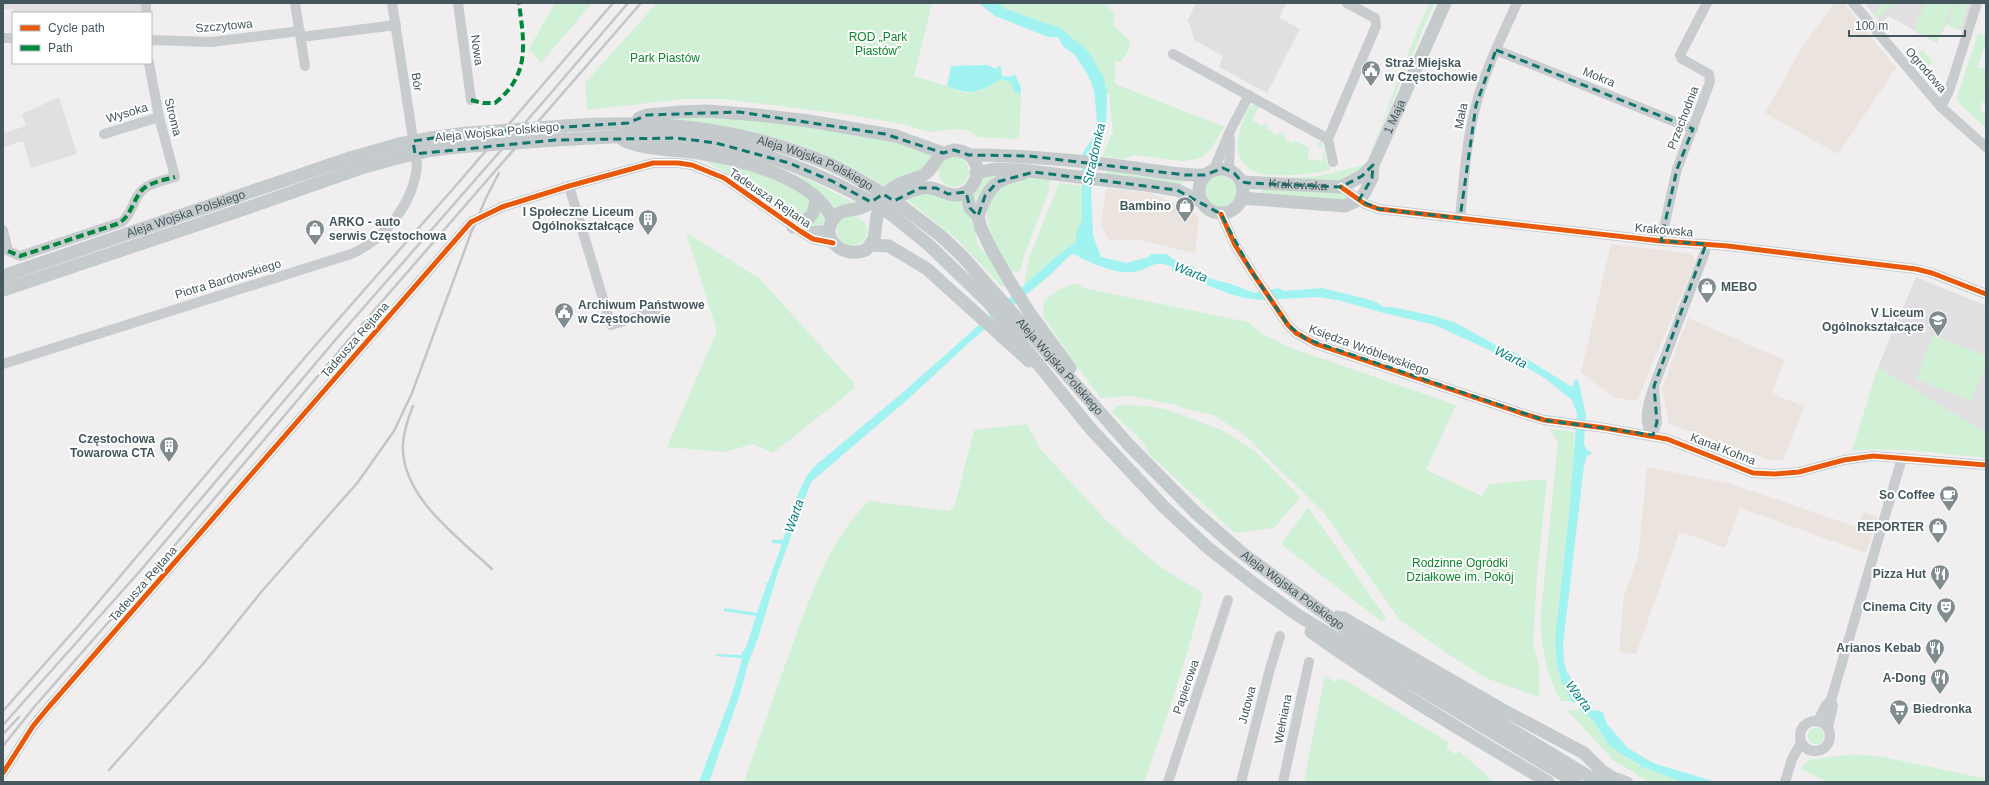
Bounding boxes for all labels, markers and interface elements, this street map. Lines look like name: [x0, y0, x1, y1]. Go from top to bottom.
legend: [12, 12, 152, 64]
scale bar: [1849, 12, 1965, 38]
street label: Szczytowa: [195, 16, 253, 35]
text: 100 m: [1855, 19, 1888, 33]
text: Cycle path: [48, 21, 105, 35]
park label: ROD „Park Piastów”: [849, 30, 908, 58]
street label: Nowa: [468, 34, 486, 66]
text: Path: [48, 41, 73, 55]
street label: Ogrodowa: [1903, 45, 1950, 96]
park label: Park Piastów: [630, 51, 700, 65]
place label: Straż Miejska w Częstochowie: [1384, 56, 1478, 84]
public building icon: Straż Miejska w Częstochowie: [1360, 59, 1382, 87]
street label: Mokra: [1581, 64, 1617, 90]
street label: Bór: [409, 72, 425, 92]
street label: Przechodnia: [1665, 84, 1702, 152]
street label: Stroma: [162, 97, 185, 138]
street label: 1 Maja: [1381, 97, 1408, 136]
street label: Wysoka: [105, 100, 150, 126]
street label: Mała: [1452, 102, 1470, 130]
street label: Aleja Wojska Polskiego: [434, 120, 560, 144]
water label: Stradomka: [1080, 122, 1108, 186]
street label: Aleja Wojska Polskiego: [755, 133, 876, 193]
street label: Tadeusza Rejtana: [726, 165, 814, 231]
street label: Krakowska: [1268, 176, 1328, 193]
street label: Aleja Wojska Polskiego: [124, 187, 247, 241]
shop icon: Bambino: [1174, 195, 1196, 223]
place label: Bambino: [1120, 199, 1171, 213]
place label: I Społeczne Liceum Ogólnokształcące: [523, 205, 634, 233]
building icon: I Społeczne Liceum Ogólnokształcące: [637, 208, 659, 236]
place label: ARKO - auto serwis Częstochowa: [329, 215, 447, 243]
shop icon: ARKO - auto serwis Częstochowa: [304, 218, 326, 246]
street label: Krakowska: [1634, 220, 1694, 240]
street label: Piotra Bardowskiego: [173, 256, 283, 302]
water label: Warta: [1172, 259, 1210, 285]
shop icon: MEBO: [1696, 276, 1718, 304]
place label: MEBO: [1721, 280, 1757, 294]
place label: Archiwum Państwowe w Częstochowie: [577, 298, 705, 326]
street label: Tadeusza Rejtana: [318, 299, 392, 381]
public building icon: Archiwum Państwowe w Częstochowie: [553, 301, 575, 329]
place label: V Liceum Ogólnokształcące: [1822, 306, 1924, 334]
school or university icon: V Liceum Ogólnokształcące: [1927, 309, 1949, 337]
street label: Aleja Wojska Polskiego: [1013, 315, 1106, 418]
street label: Księdza Wróblewskiego: [1307, 322, 1431, 378]
water label: Warta: [1492, 343, 1530, 371]
street label: Kanał Kohna: [1688, 430, 1758, 468]
place label: Częstochowa Towarowa CTA: [70, 432, 155, 460]
building icon: Częstochowa Towarowa CTA: [158, 435, 180, 463]
cafe icon: So Coffee: [1938, 484, 1960, 512]
place label: So Coffee: [1879, 488, 1935, 502]
water label: Warta: [781, 497, 807, 535]
shop icon: REPORTER: [1927, 516, 1949, 544]
place label: REPORTER: [1857, 520, 1924, 534]
street label: Tadeusza Rejtana: [106, 543, 180, 625]
street label: Aleja Wojska Polskiego: [1238, 548, 1347, 633]
park label: Rodzinne Ogródki Działkowe im. Pokój: [1406, 556, 1514, 584]
restaurant icon: Pizza Hut: [1929, 563, 1951, 591]
place label: Pizza Hut: [1873, 567, 1926, 581]
theatre icon: Cinema City: [1935, 596, 1957, 624]
place label: Cinema City: [1863, 600, 1932, 614]
restaurant icon: Arianos Kebab: [1924, 637, 1946, 665]
place label: Arianos Kebab: [1836, 641, 1921, 655]
street label: Papierowa: [1170, 658, 1202, 716]
restaurant icon: A-Dong: [1929, 667, 1951, 695]
place label: A-Dong: [1883, 671, 1926, 685]
water label: Warta: [1563, 678, 1595, 714]
street label: Jutowa: [1235, 685, 1259, 725]
street label: Wełniana: [1271, 693, 1295, 745]
supermarket icon: Biedronka: [1888, 698, 1910, 726]
place label: Biedronka: [1913, 702, 1972, 716]

